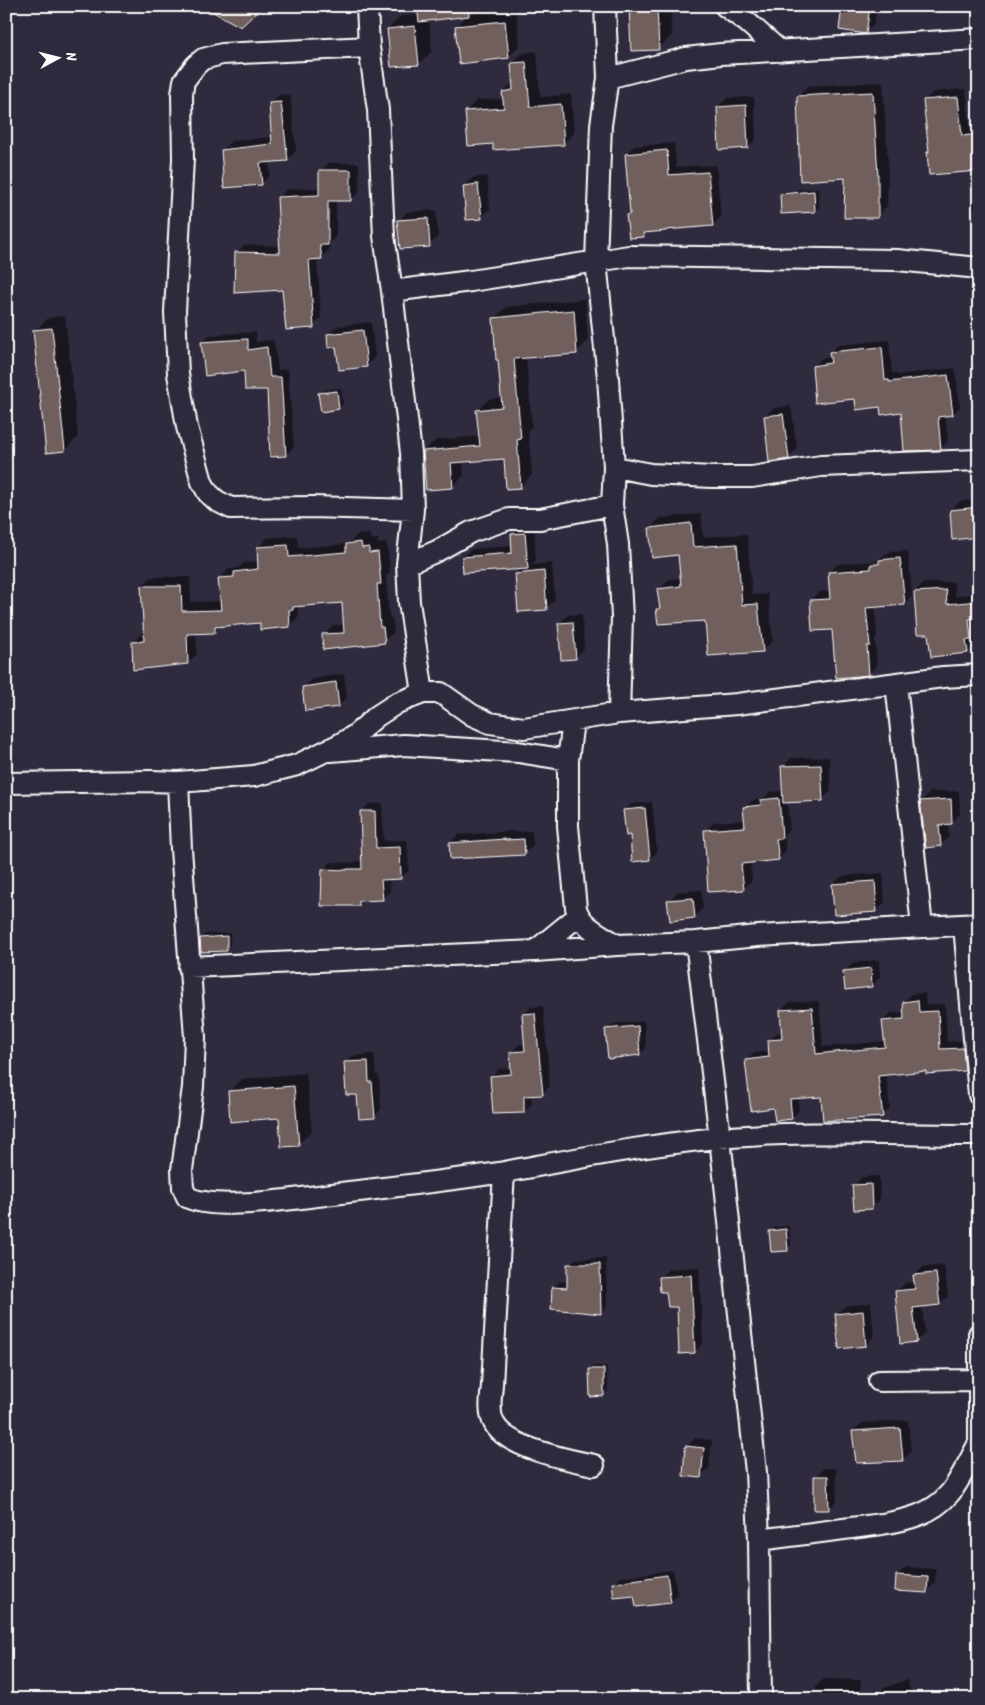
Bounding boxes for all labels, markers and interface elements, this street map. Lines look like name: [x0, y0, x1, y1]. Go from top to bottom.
north arrow: [32, 32, 82, 82]
text: N: [58, 51, 81, 62]

